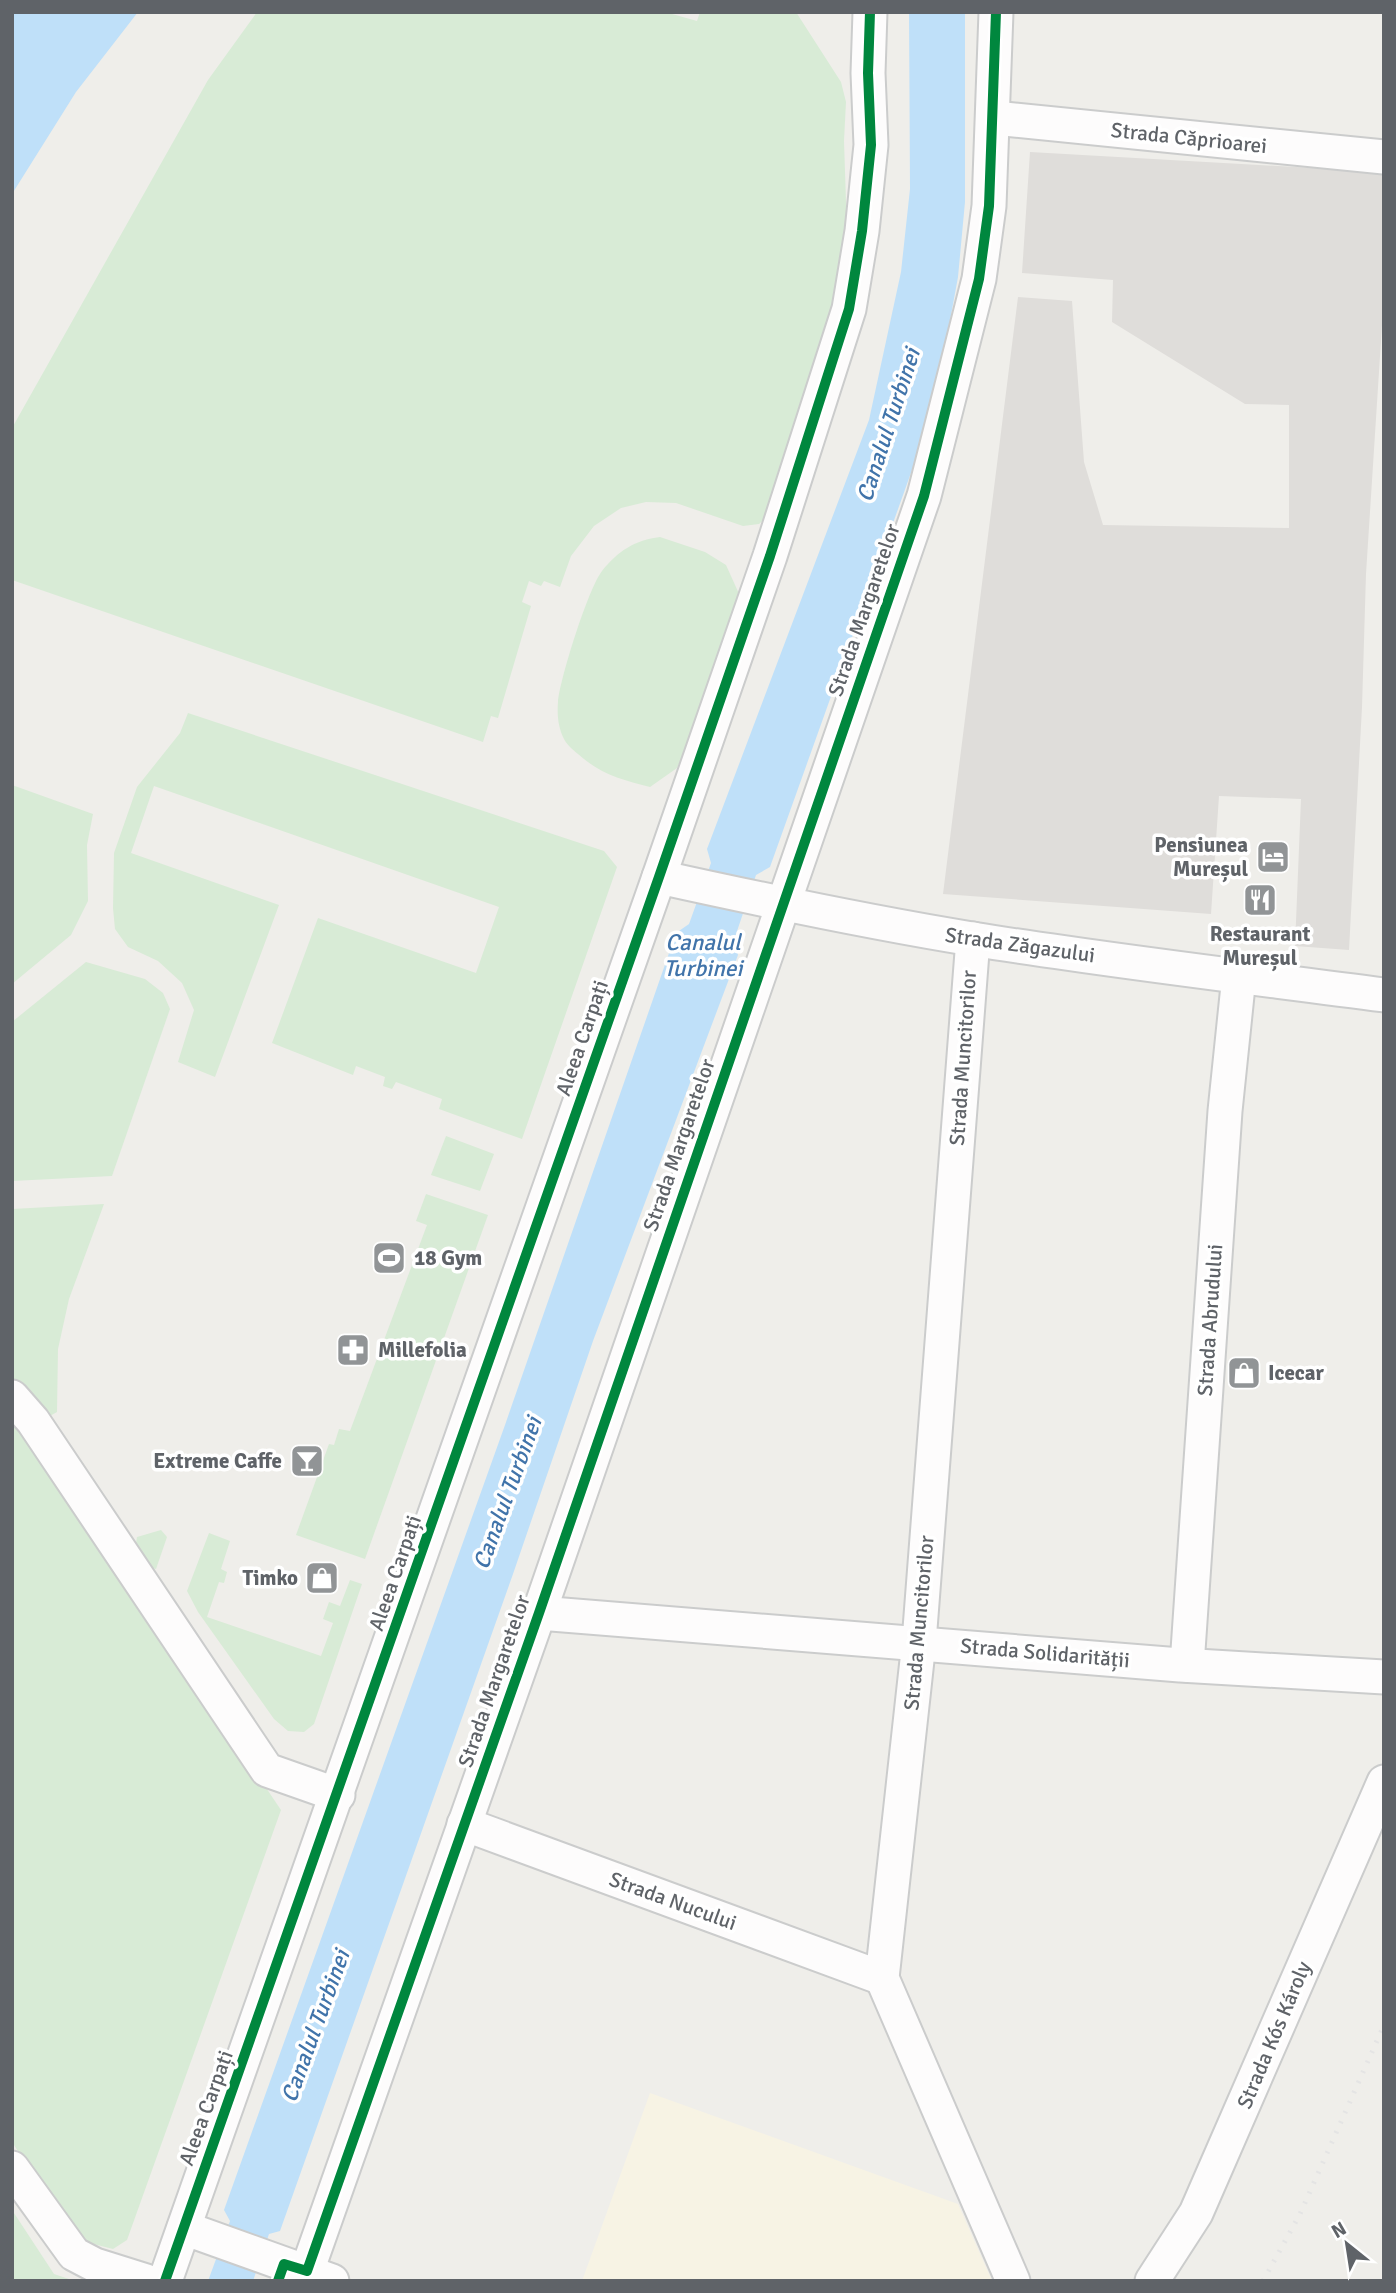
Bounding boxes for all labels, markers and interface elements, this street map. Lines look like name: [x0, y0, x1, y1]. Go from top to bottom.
street label: Strada Căprioarei: [1110, 117, 1268, 159]
water label: Canalul Turbinei: [850, 342, 928, 506]
street label: Strada Margaretelor: [822, 520, 906, 700]
place label: Pensiunea Mureșul: [1154, 832, 1248, 883]
hotel icon: Pensiunea Mureșul: [1254, 838, 1292, 876]
restaurant icon: Restaurant Mureșul: [1241, 881, 1279, 919]
place label: Restaurant Mureșul: [1210, 921, 1311, 972]
street label: Strada Zăgazului: [943, 922, 1097, 968]
water label: Canalul Turbinei: [663, 928, 745, 983]
street label: Strada Muncitorilor: [944, 969, 982, 1146]
street label: Aleea Carpați: [550, 977, 614, 1099]
street label: Strada Margaretelor: [637, 1055, 721, 1235]
sports icon: 18 Gym: [370, 1239, 408, 1277]
street label: Strada Abrudului: [1192, 1243, 1228, 1397]
place label: 18 Gym: [414, 1245, 482, 1271]
pharmacy icon: Millefolia: [334, 1331, 372, 1369]
place label: Millefolia: [378, 1337, 467, 1363]
shop icon: Icecar: [1225, 1354, 1263, 1392]
place label: Icecar: [1268, 1360, 1325, 1386]
water label: Canalul Turbinei: [467, 1411, 549, 1573]
bar icon: Extreme Caffe: [288, 1442, 326, 1480]
place label: Extreme Caffe: [153, 1448, 282, 1474]
street label: Aleea Carpați: [363, 1512, 427, 1634]
street label: Strada Muncitorilor: [898, 1534, 940, 1712]
shop icon: Timko: [303, 1559, 341, 1597]
place label: Timko: [242, 1565, 298, 1591]
street label: Strada Margaretelor: [452, 1591, 536, 1771]
street label: Strada Solidarității: [959, 1633, 1131, 1673]
street label: Strada Nucului: [606, 1866, 740, 1936]
water label: Canalul Turbinei: [275, 1944, 357, 2106]
street label: Strada Kós Károly: [1231, 1957, 1317, 2113]
street label: Aleea Carpați: [173, 2047, 239, 2169]
north arrow: [1312, 2209, 1382, 2279]
text: N: [1327, 2216, 1351, 2244]

